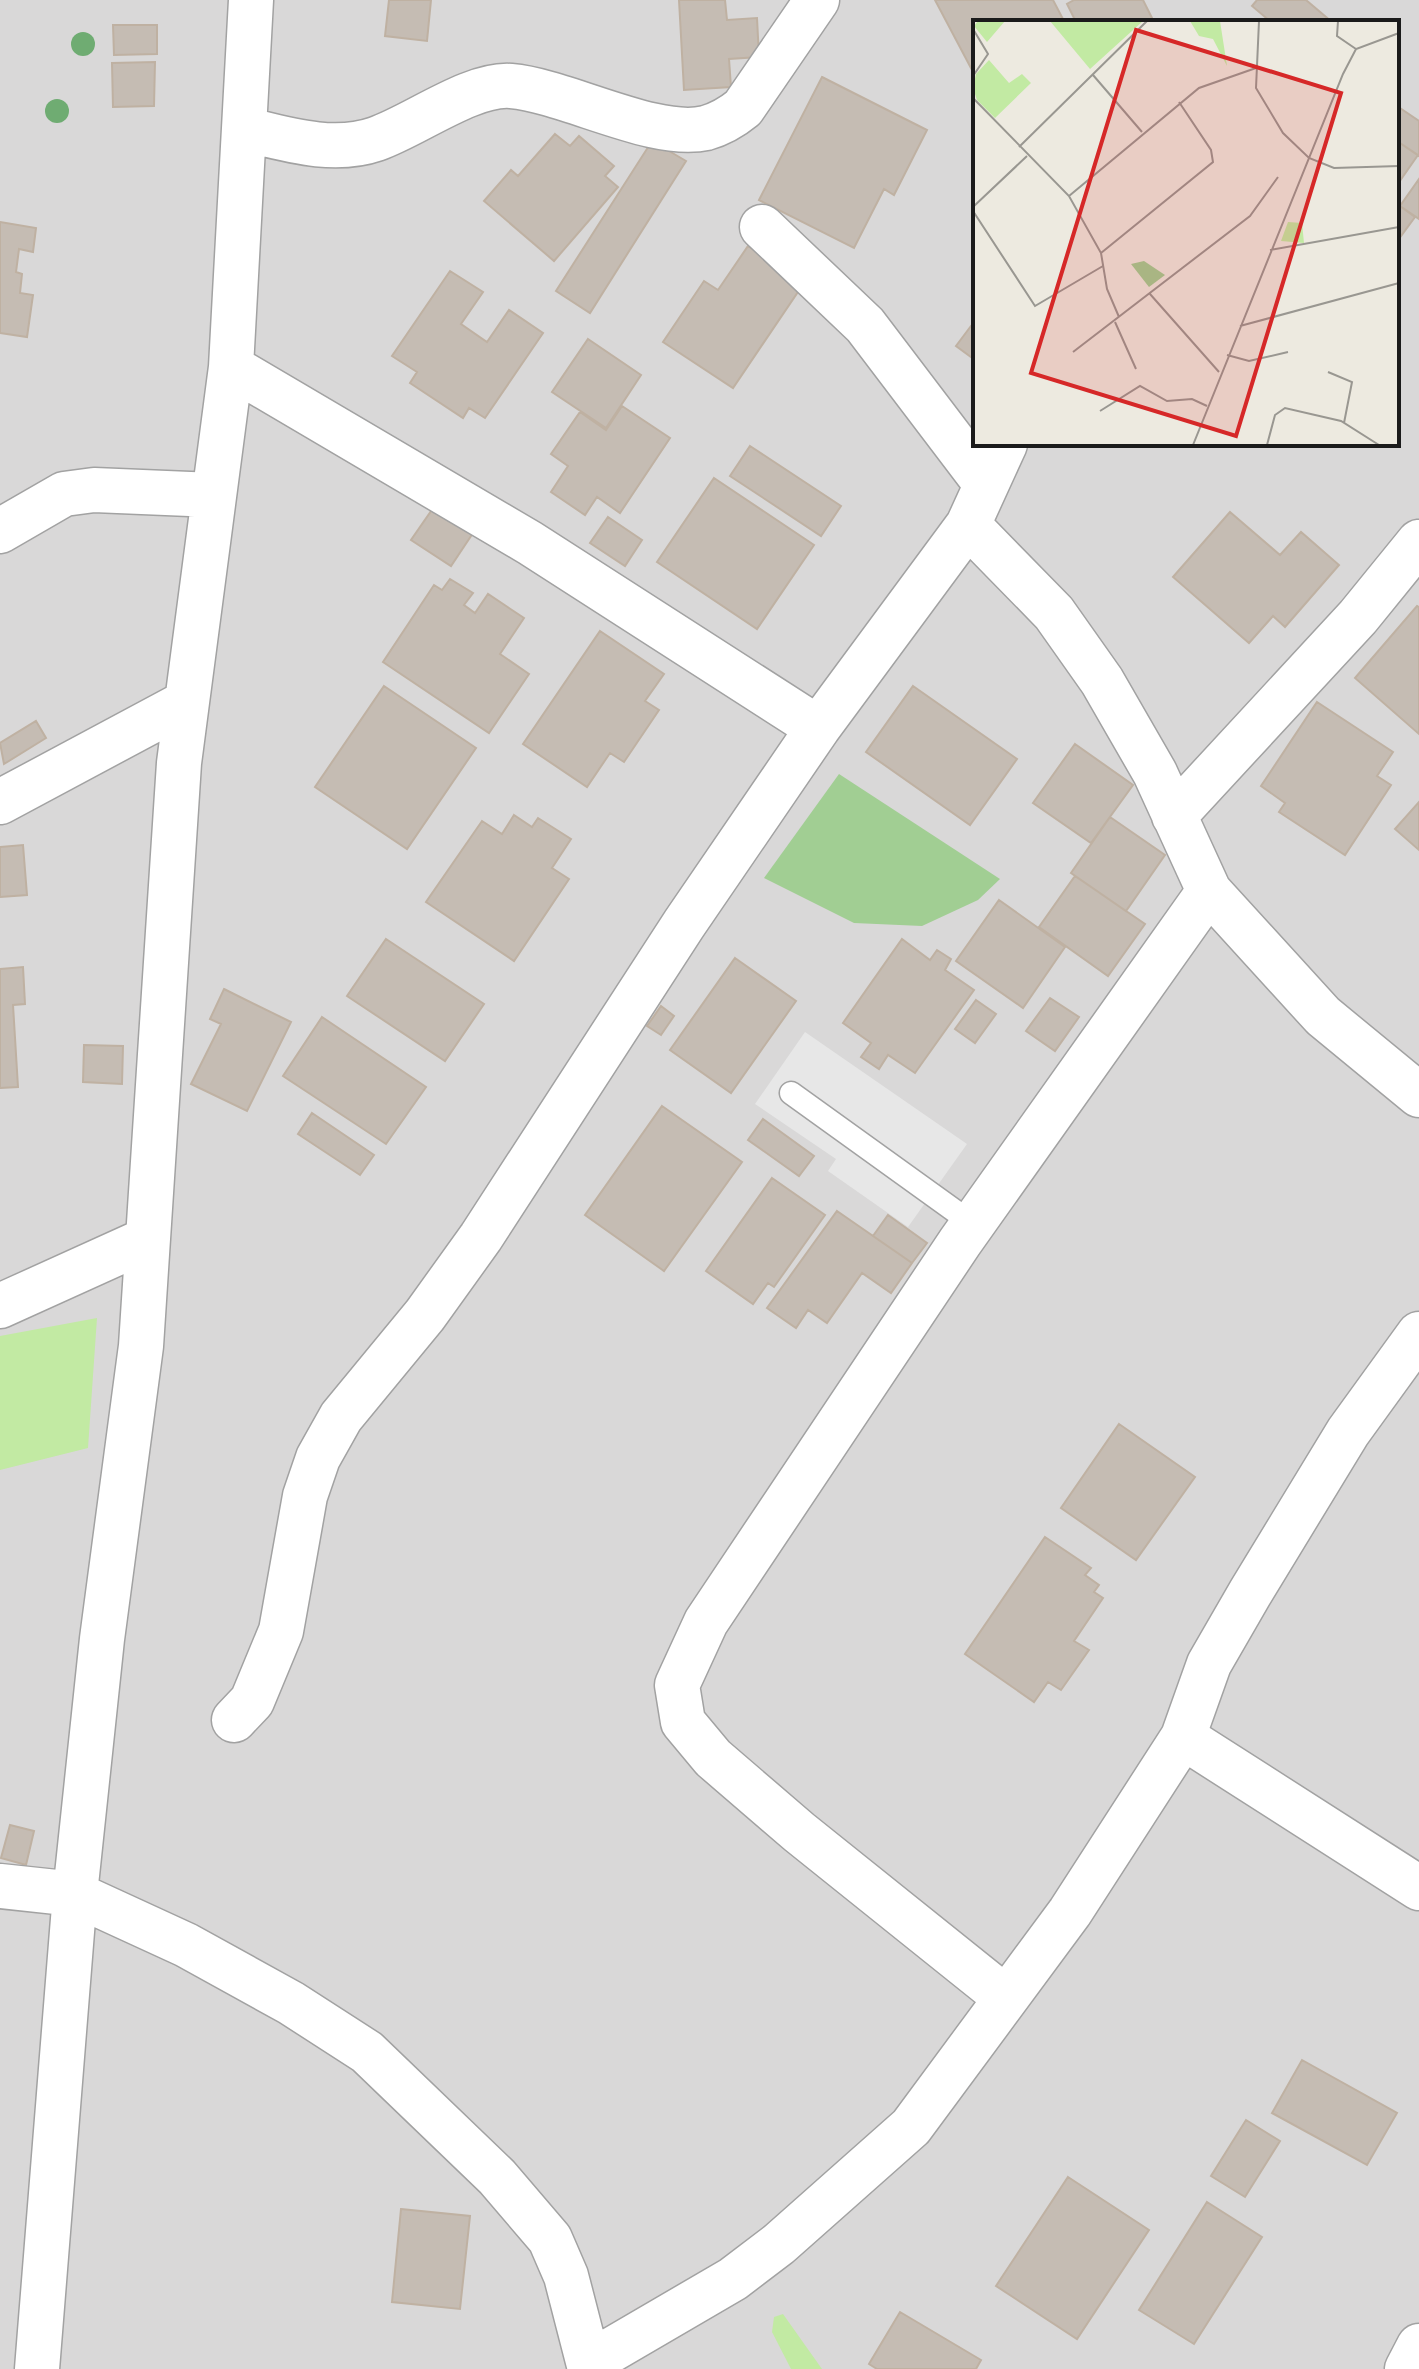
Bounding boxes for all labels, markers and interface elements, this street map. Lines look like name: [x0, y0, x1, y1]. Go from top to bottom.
inset map: [973, 20, 1399, 446]

